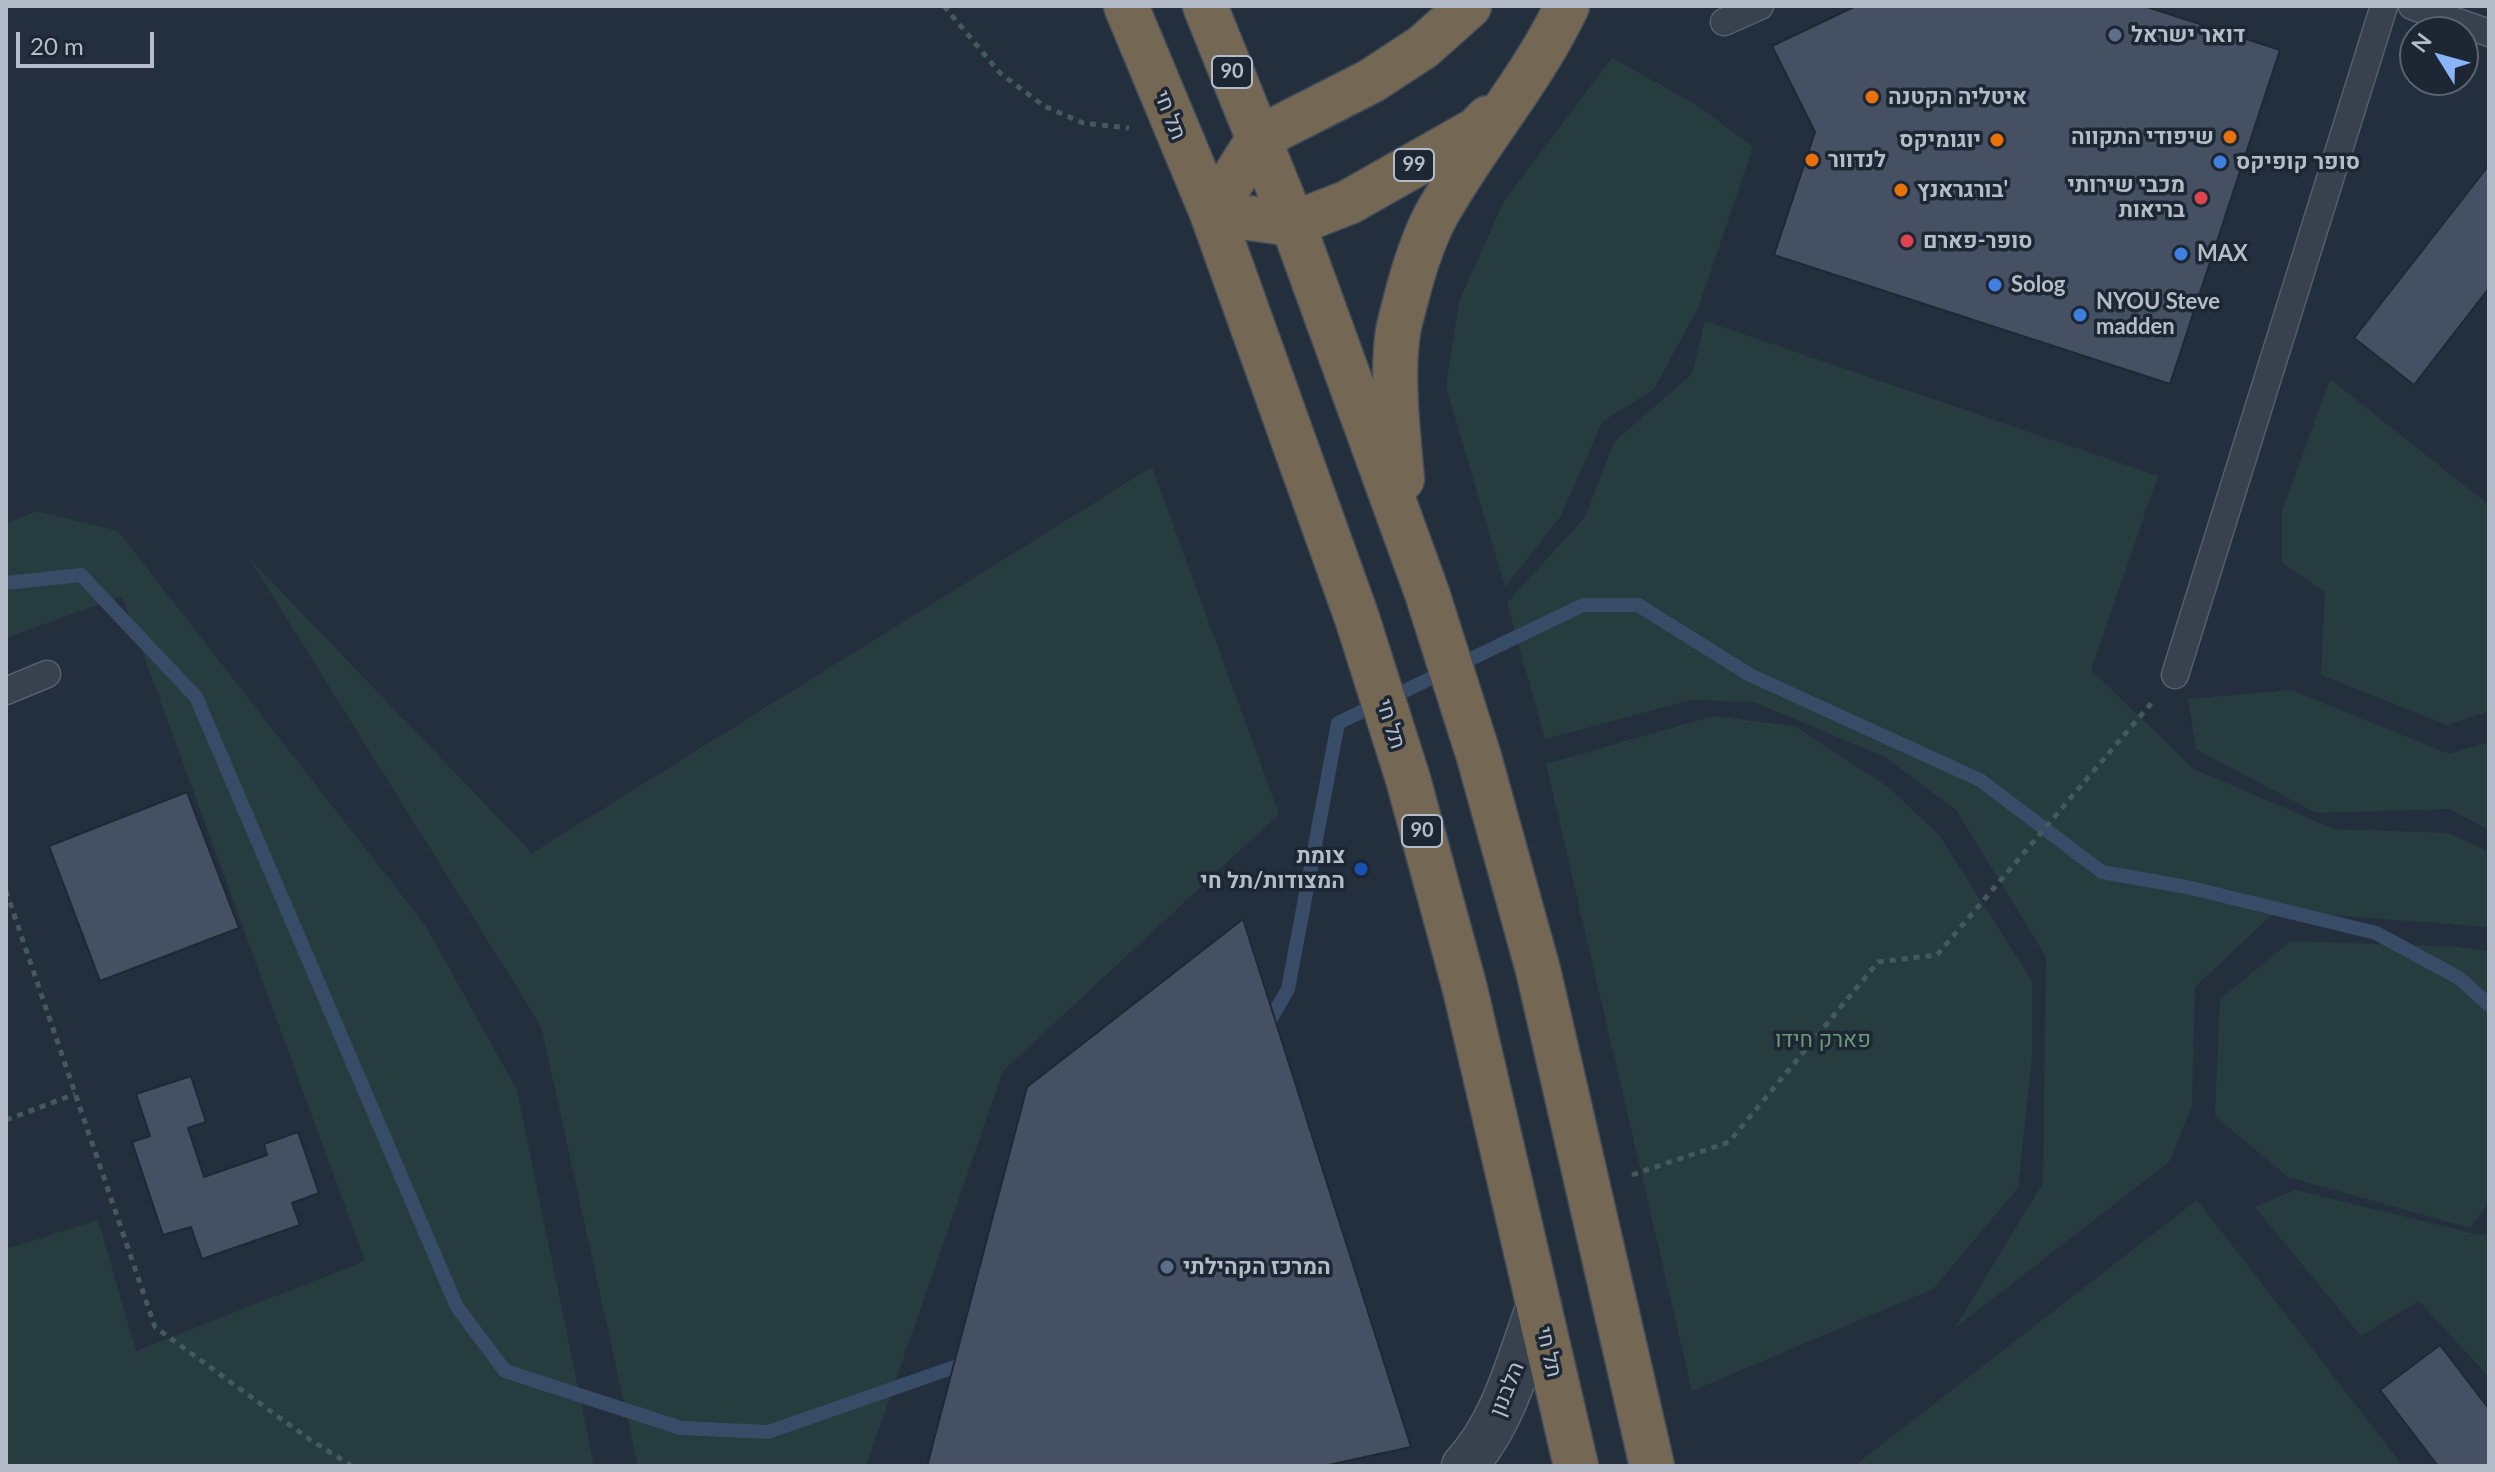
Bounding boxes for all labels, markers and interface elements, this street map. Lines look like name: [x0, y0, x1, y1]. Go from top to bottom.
scale bar: [20, 16, 158, 66]
north arrow: [2399, 16, 2479, 96]
place label: דואר ישראל: [2131, 22, 2245, 48]
marker: דואר ישראל: [2106, 26, 2124, 44]
text: N: [2405, 28, 2437, 57]
text: 20 m: [30, 31, 84, 60]
road number: 90: [1212, 56, 1252, 88]
place label: איטליה הקטנה: [1888, 84, 2027, 110]
street label: תל חי: [1148, 87, 1192, 143]
marker: איטליה הקטנה: [1863, 88, 1881, 106]
place label: שיפודי התקווה: [2071, 124, 2214, 150]
place label: יוגומיקס: [1899, 127, 1981, 153]
marker: שיפודי התקווה: [2221, 128, 2239, 146]
marker: יוגומיקס: [1988, 131, 2006, 149]
place label: לנדוור: [1828, 147, 1886, 173]
road number: 99: [1394, 149, 1434, 181]
place label: סופר קופיקס: [2236, 149, 2360, 175]
marker: לנדוור: [1803, 151, 1821, 169]
marker: סופר קופיקס: [2211, 153, 2229, 171]
place label: מכבי שירותי בריאות: [2068, 172, 2185, 224]
place label: בורגראנץ': [1917, 177, 2008, 203]
marker: בורגראנץ': [1892, 181, 1910, 199]
marker: מכבי שירותי בריאות: [2192, 189, 2210, 207]
place label: סופר-פארם: [1923, 228, 2033, 254]
marker: סופר-פארם: [1898, 232, 1916, 250]
place label: MAX: [2197, 241, 2248, 267]
marker: MAX: [2172, 245, 2190, 263]
place label: Solog: [2011, 272, 2065, 298]
marker: Solog: [1986, 276, 2004, 294]
place label: NYOU Steve madden: [2096, 289, 2220, 340]
marker: NYOU Steve madden: [2071, 306, 2089, 324]
street label: תל חי: [1371, 696, 1411, 752]
road number: 90: [1402, 815, 1442, 847]
place label: צומת המצודות/תל חי: [1200, 843, 1345, 894]
marker: צומת המצודות/תל חי: [1352, 860, 1370, 878]
park label: פארק חידו: [1775, 1027, 1871, 1053]
place label: המרכז הקהילתי: [1183, 1254, 1331, 1280]
marker: המרכז הקהילתי: [1158, 1258, 1176, 1276]
street label: תל חי: [1530, 1324, 1568, 1380]
street label: הלבנון: [1484, 1358, 1530, 1420]

